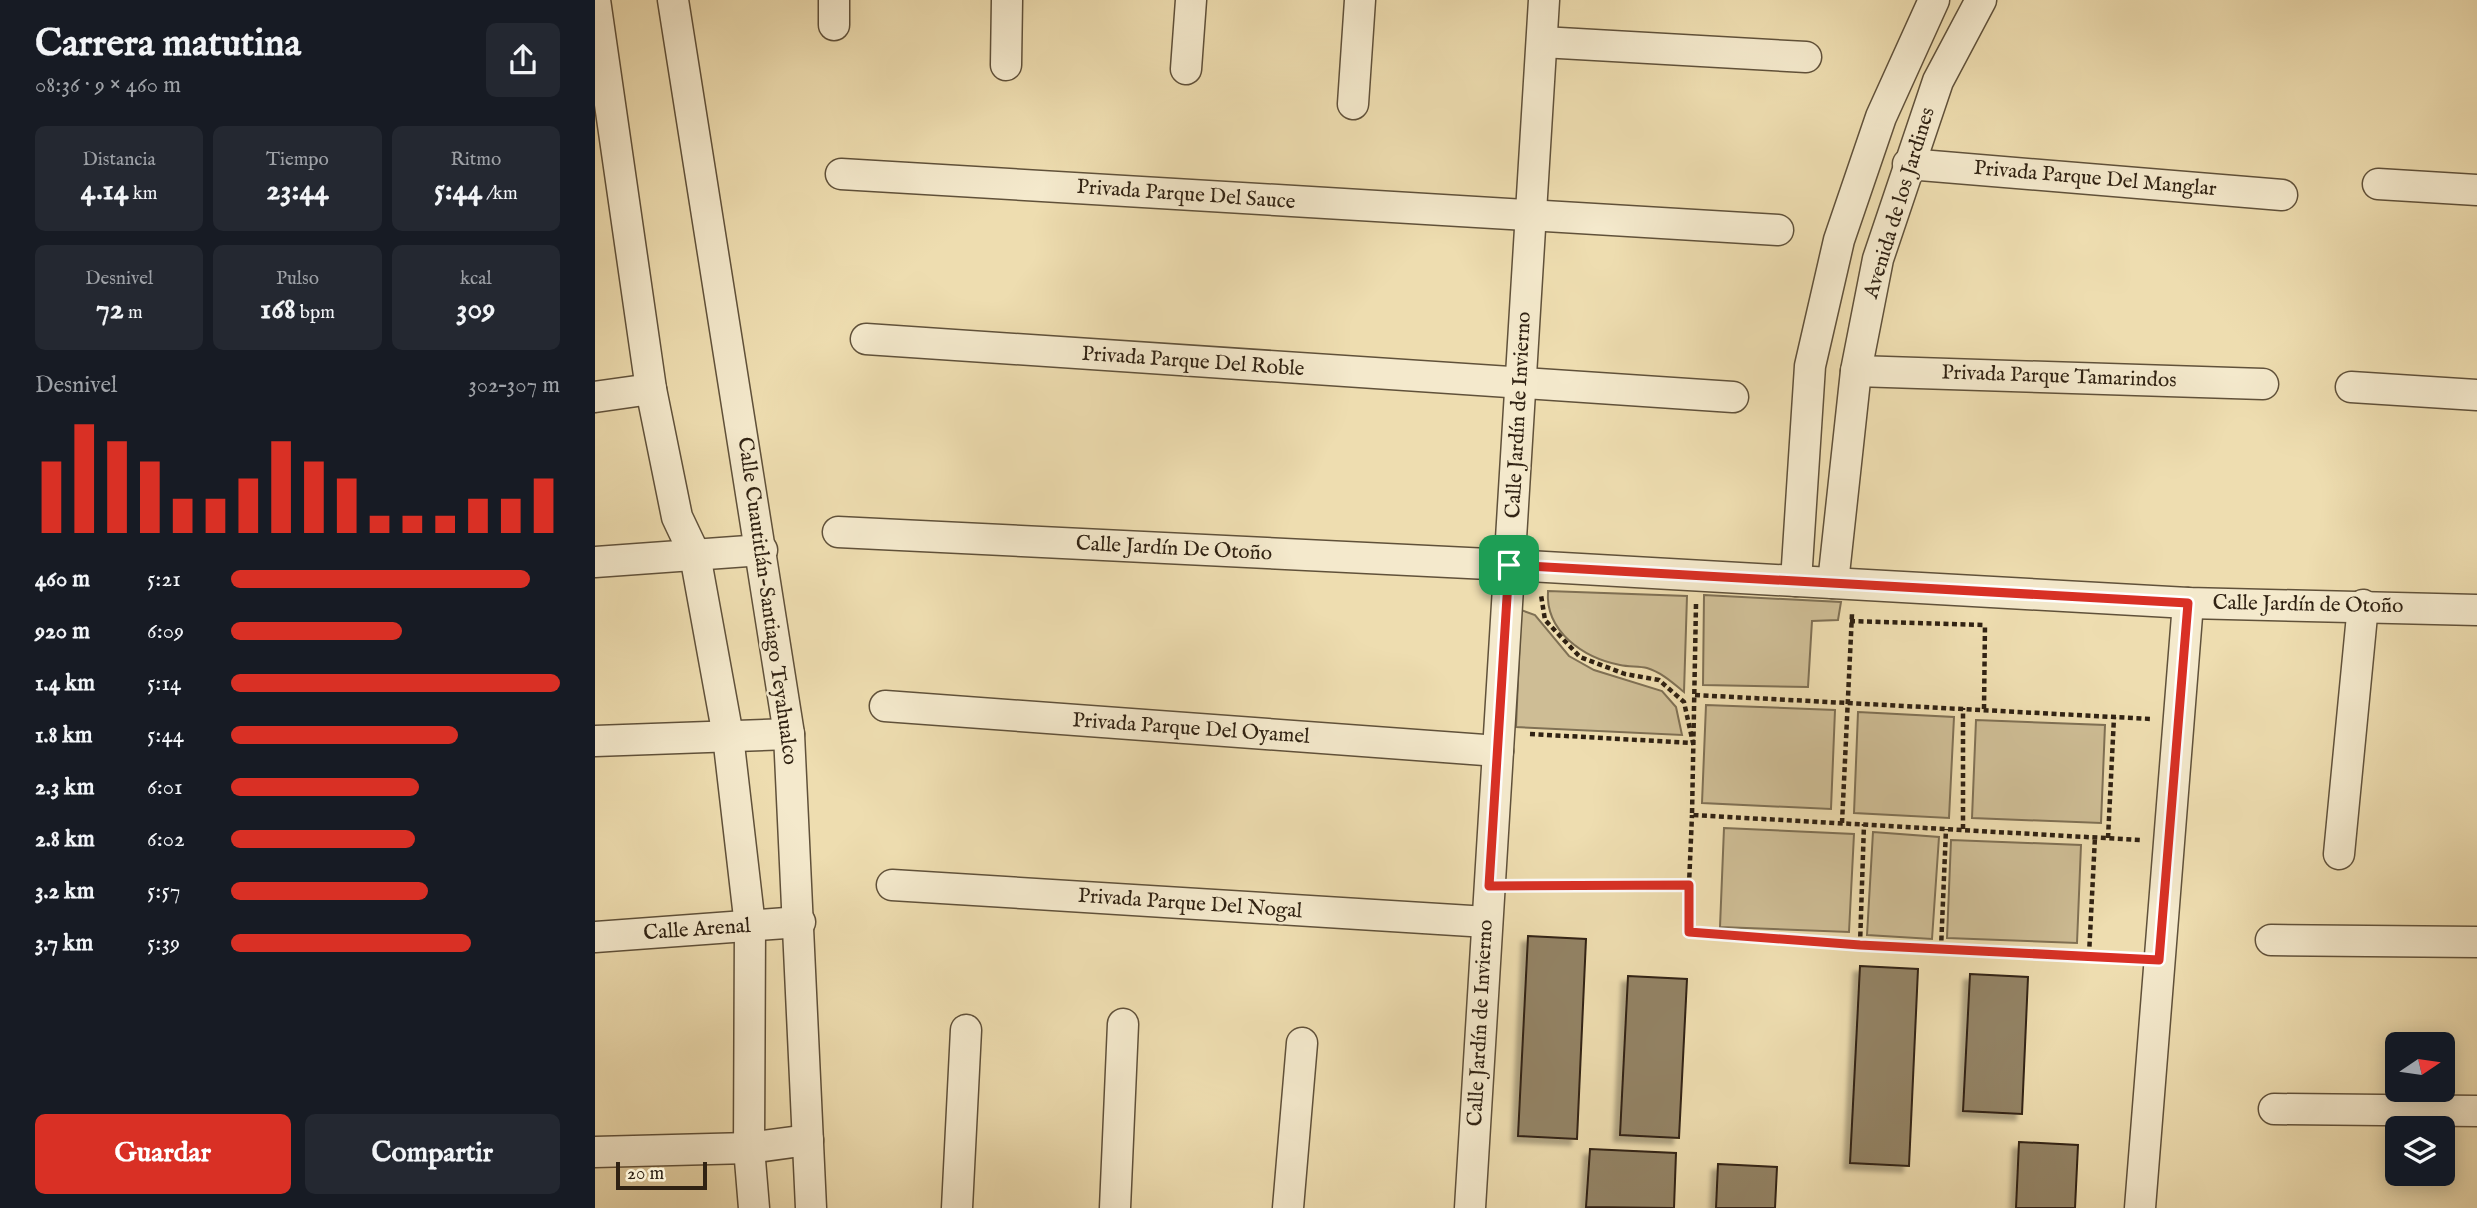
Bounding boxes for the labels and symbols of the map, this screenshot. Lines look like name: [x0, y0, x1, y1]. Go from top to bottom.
street label: Avenida de los Jardines: [1858, 104, 1942, 303]
street label: Privada Parque Del Manglar: [1972, 155, 2218, 203]
street label: Privada Parque Del Sauce: [1076, 174, 1297, 216]
street label: Calle Jardín de Invierno: [1500, 311, 1538, 519]
street label: Privada Parque Del Roble: [1081, 341, 1306, 383]
street label: Privada Parque Tamarindos: [1941, 359, 2177, 395]
street label: Calle Cuautitlán-Santiago Teyahualco: [731, 435, 803, 767]
street label: Calle Jardín De Otoño: [1075, 530, 1273, 568]
pin: [1479, 535, 1539, 595]
street label: Calle Jardín de Otoño: [2212, 590, 2404, 620]
street label: Privada Parque Del Oyamel: [1071, 707, 1311, 751]
street label: Privada Parque Del Nogal: [1077, 883, 1303, 925]
street label: Calle Arenal: [643, 913, 752, 947]
street label: Calle Jardín de Invierno: [1462, 919, 1500, 1127]
north arrow: [2385, 1032, 2455, 1102]
scale bar: [616, 1159, 707, 1191]

